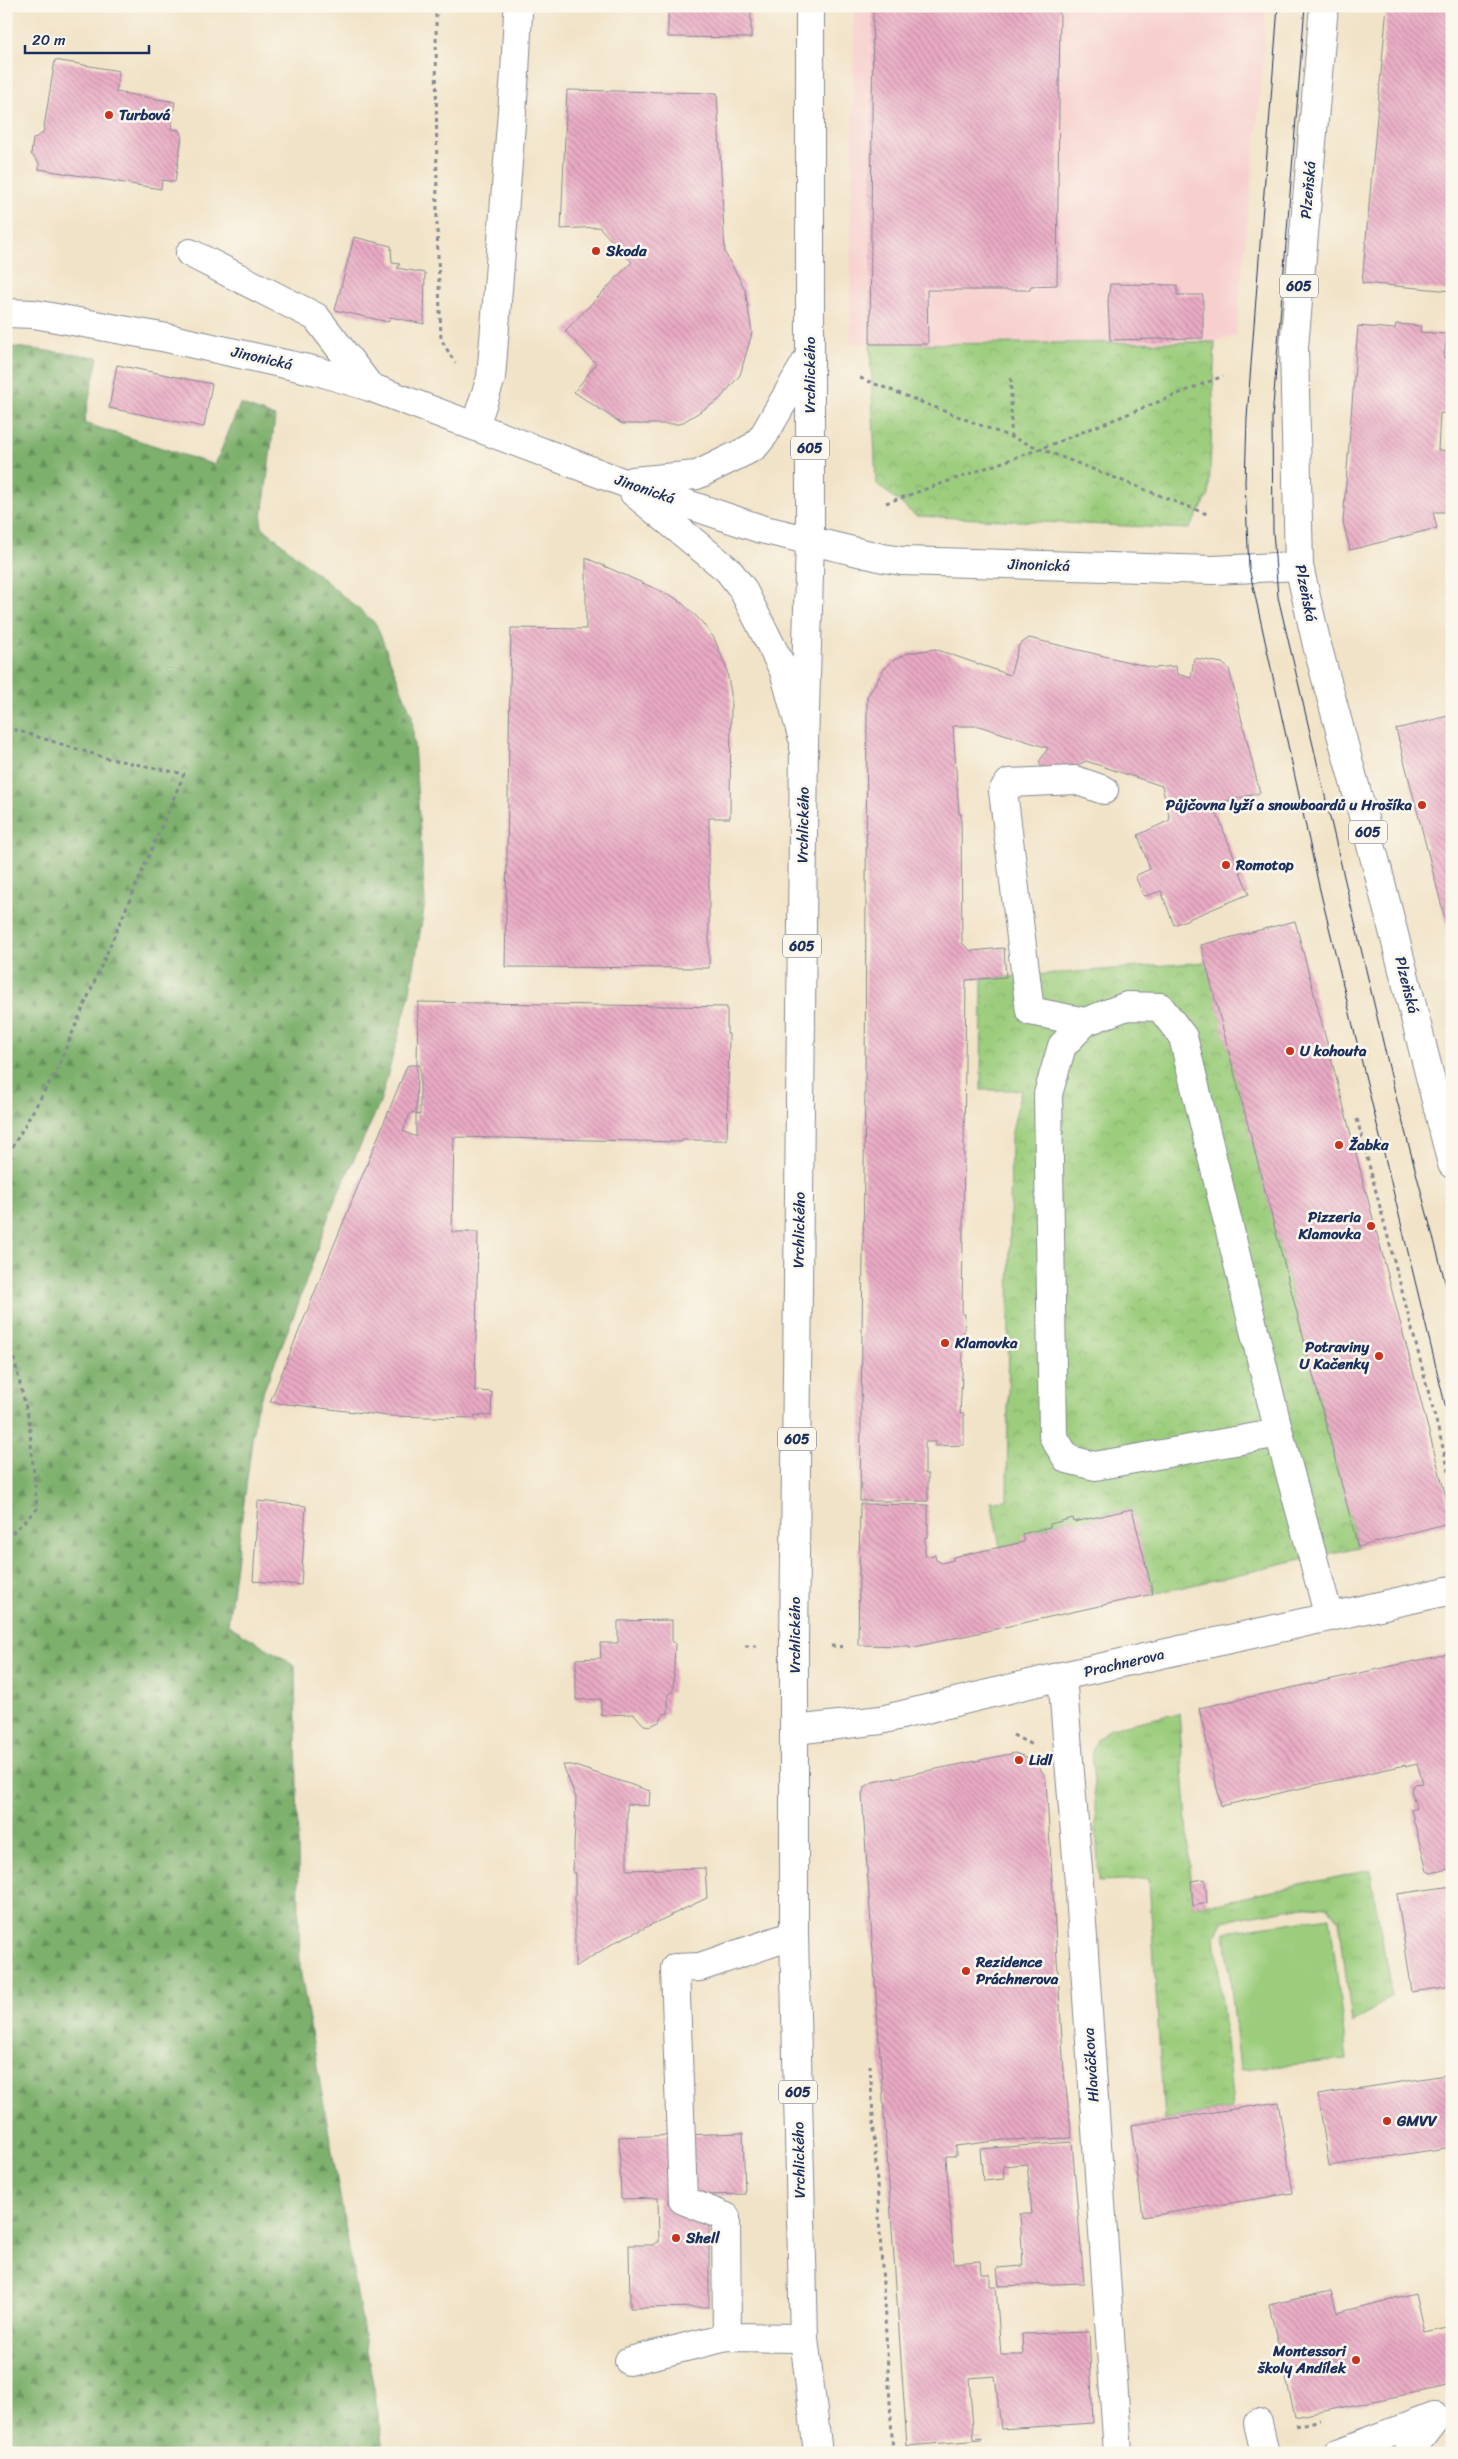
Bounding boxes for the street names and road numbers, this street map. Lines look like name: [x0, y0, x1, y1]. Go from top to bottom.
street label: Plzeňská: [1293, 160, 1324, 220]
road number: 605: [1280, 274, 1318, 298]
street label: Vrchlického: [797, 336, 823, 413]
street label: Jinonická: [228, 338, 296, 378]
road number: 605: [791, 436, 829, 459]
street label: Jinonická: [610, 466, 679, 512]
street label: Jinonická: [1007, 551, 1071, 579]
street label: Plzeňská: [1288, 562, 1324, 624]
street label: Vrchlického: [789, 786, 817, 864]
road number: 605: [1349, 820, 1387, 844]
road number: 605: [783, 934, 821, 958]
street label: Plzeňská: [1387, 954, 1427, 1017]
street label: Vrchlického: [785, 1191, 813, 1269]
road number: 605: [778, 1428, 816, 1450]
street label: Vrchlického: [782, 1596, 808, 1673]
street label: Prachnerova: [1081, 1641, 1167, 1685]
street label: Hlaváčkova: [1075, 2026, 1107, 2103]
road number: 605: [779, 2080, 817, 2104]
street label: Vrchlického: [785, 2121, 813, 2199]

